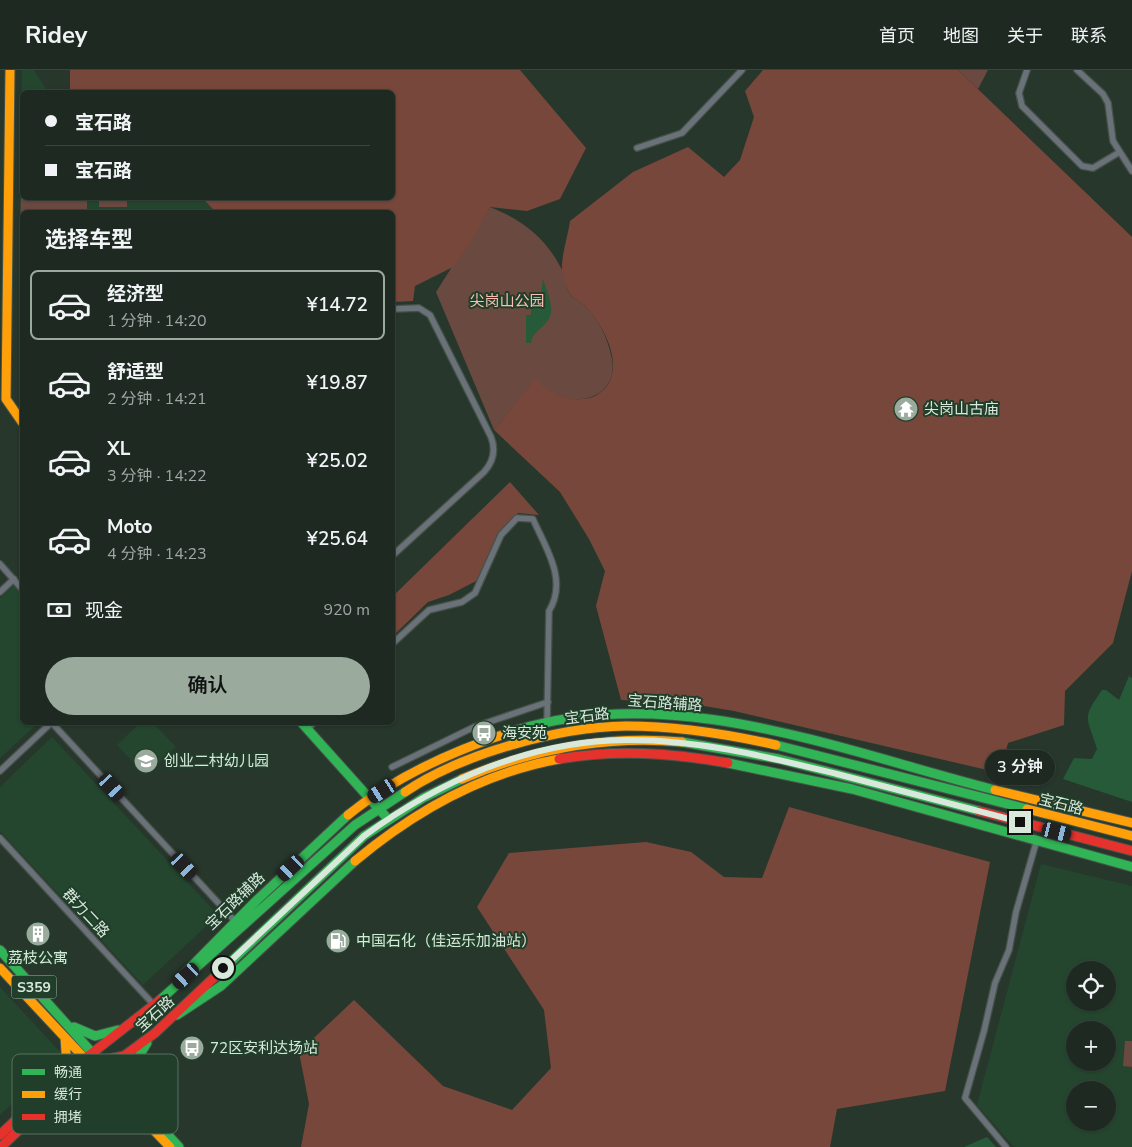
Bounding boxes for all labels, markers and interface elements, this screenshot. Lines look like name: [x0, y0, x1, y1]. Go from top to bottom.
text: Ridey: [25, 19, 87, 51]
text: 首页: [879, 24, 915, 48]
text: 地图: [943, 24, 979, 48]
text: 关于: [1007, 24, 1043, 48]
text: 联系: [1071, 24, 1107, 48]
text: 宝石路: [75, 110, 132, 136]
text: 宝石路: [75, 158, 132, 184]
text: 选择车型: [45, 225, 133, 255]
text: 经济型: [107, 281, 164, 307]
icon: car: [47, 283, 92, 328]
park label: 尖岗山公园: [469, 291, 545, 311]
text: ¥14.72: [306, 292, 368, 318]
text: 1 分钟 · 14:20: [107, 310, 207, 332]
text: 舒适型: [107, 359, 164, 385]
icon: car: [47, 361, 92, 406]
text: ¥19.87: [306, 370, 368, 396]
text: 2 分钟 · 14:21: [107, 388, 207, 410]
temple icon: 尖岗山古庙: [893, 396, 919, 422]
place label: 尖岗山古庙: [924, 399, 999, 419]
text: XL: [107, 436, 130, 462]
icon: car: [47, 439, 92, 484]
text: ¥25.02: [306, 448, 368, 474]
text: 3 分钟 · 14:22: [107, 465, 207, 487]
text: Moto: [107, 514, 153, 540]
icon: car: [47, 517, 92, 562]
text: ¥25.64: [306, 526, 368, 552]
text: 4 分钟 · 14:23: [107, 543, 207, 565]
icon: cash: [45, 596, 73, 624]
text: 现金: [85, 598, 123, 624]
text: 920 m: [323, 599, 370, 621]
button: 确认: [45, 657, 370, 715]
street label: 宝石路辅路: [627, 690, 703, 716]
street label: 宝石路: [563, 703, 611, 729]
bus stop icon: 海安苑: [471, 720, 497, 746]
place label: 海安苑: [502, 723, 547, 743]
school or university icon: 创业二村幼儿园: [133, 748, 159, 774]
callout: 3 分钟: [985, 750, 1055, 784]
place label: 创业二村幼儿园: [164, 751, 269, 771]
text: 3 分钟: [997, 756, 1043, 778]
car: [96, 771, 127, 803]
car: [365, 777, 398, 805]
street label: 宝石路: [1037, 789, 1085, 819]
route end: [1009, 811, 1031, 833]
car: [1040, 821, 1073, 843]
car: [168, 850, 199, 882]
car: [274, 852, 307, 884]
street label: 宝石路辅路: [201, 868, 269, 934]
street label: 群力二路: [58, 884, 114, 942]
building icon: 荔枝公寓: [25, 921, 51, 947]
fuel station icon: 中国石化（佳运乐加油站）: [325, 928, 351, 954]
place label: 中国石化（佳运乐加油站）: [356, 931, 536, 951]
place label: 荔枝公寓: [8, 948, 68, 968]
route start: [212, 957, 234, 979]
car: [169, 960, 202, 992]
map controls: [1066, 961, 1116, 1131]
button: locate: [1066, 961, 1116, 1011]
road number: S359: [12, 976, 56, 999]
street label: 宝石路: [132, 992, 178, 1036]
button: +: [1066, 1021, 1116, 1071]
bus stop icon: 72区安利达场站: [179, 1035, 205, 1061]
place label: 72区安利达场站: [210, 1038, 318, 1058]
legend: [12, 1054, 178, 1134]
text: 畅通: [54, 1063, 82, 1082]
button: −: [1066, 1081, 1116, 1131]
text: 缓行: [54, 1085, 82, 1104]
text: 拥堵: [54, 1108, 82, 1127]

